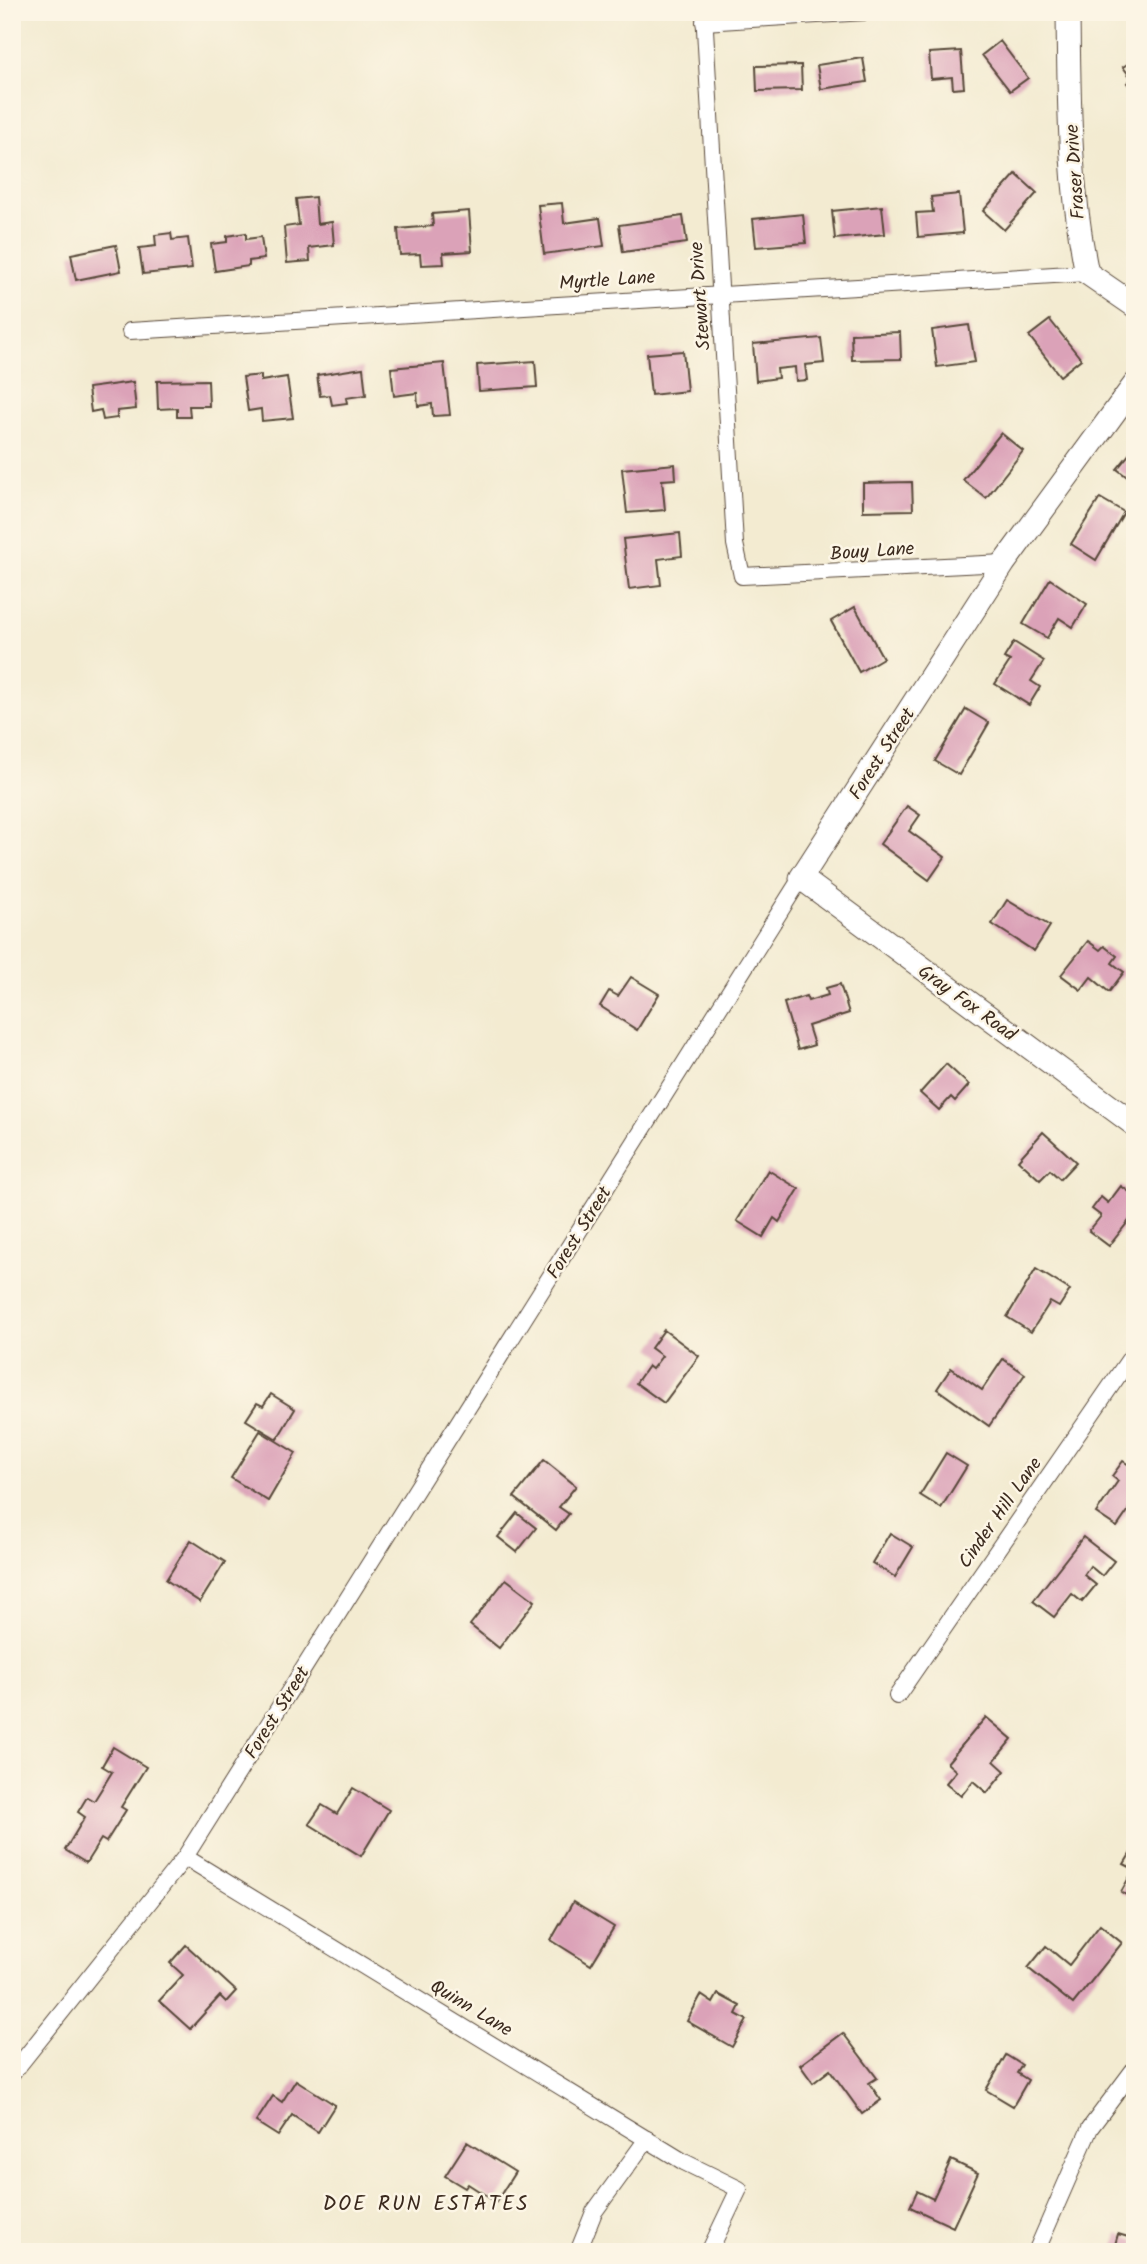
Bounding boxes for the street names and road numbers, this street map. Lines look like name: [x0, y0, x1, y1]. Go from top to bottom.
street label: Fraser Drive: [1058, 123, 1094, 220]
street label: Stewart Drive: [682, 240, 720, 351]
street label: Myrtle Lane: [558, 263, 657, 299]
street label: Bouy Lane: [829, 534, 916, 570]
street label: Forest Street: [842, 702, 924, 806]
street label: Gray Fox Road: [911, 957, 1023, 1050]
street label: Forest Street: [539, 1180, 620, 1285]
street label: Cinder Hill Lane: [951, 1451, 1050, 1575]
street label: Forest Street: [237, 1660, 318, 1765]
street label: Quinn Lane: [424, 1972, 518, 2045]

